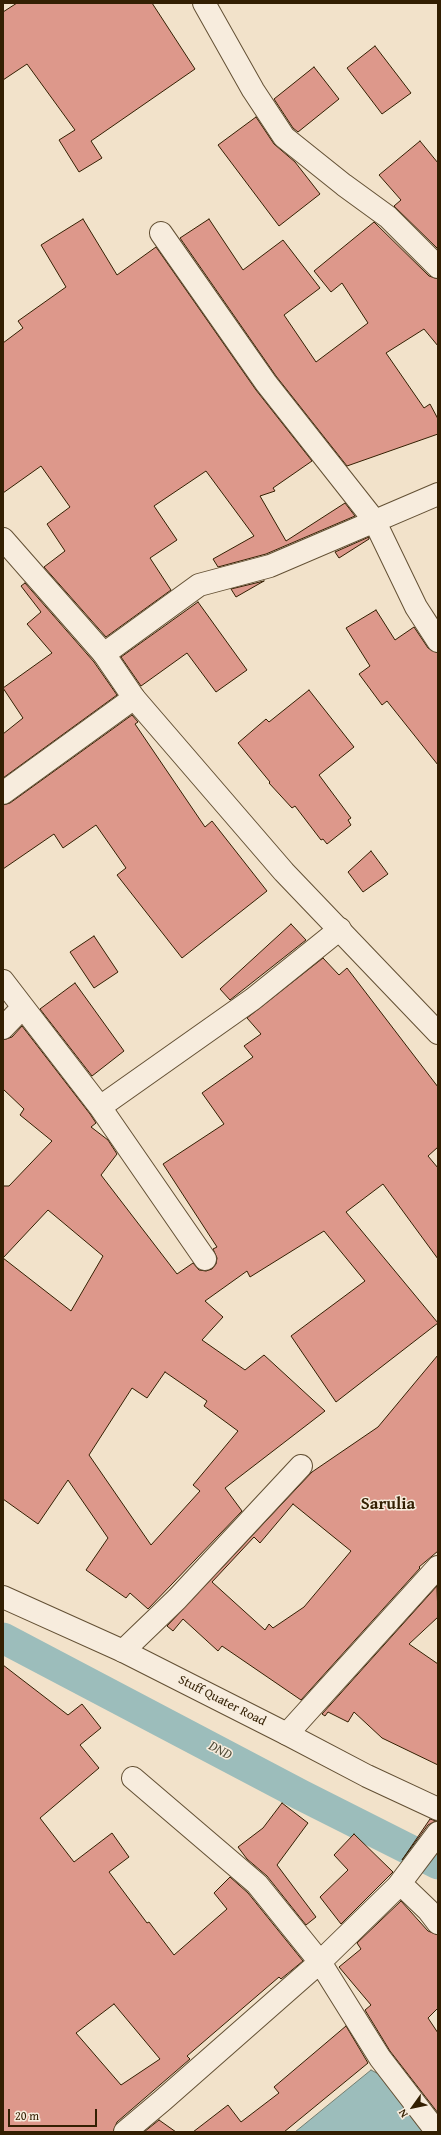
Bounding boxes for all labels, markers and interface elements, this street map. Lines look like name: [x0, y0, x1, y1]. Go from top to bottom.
district label: Sarulia: [361, 1495, 415, 1515]
street label: Stuff Quater Road: [176, 1672, 268, 1730]
water label: DND: [205, 1738, 235, 1764]
north arrow: [393, 2087, 433, 2127]
scale bar: [10, 2101, 99, 2127]
text: N: [394, 2106, 412, 2121]
text: 20 m: [15, 2107, 39, 2124]

